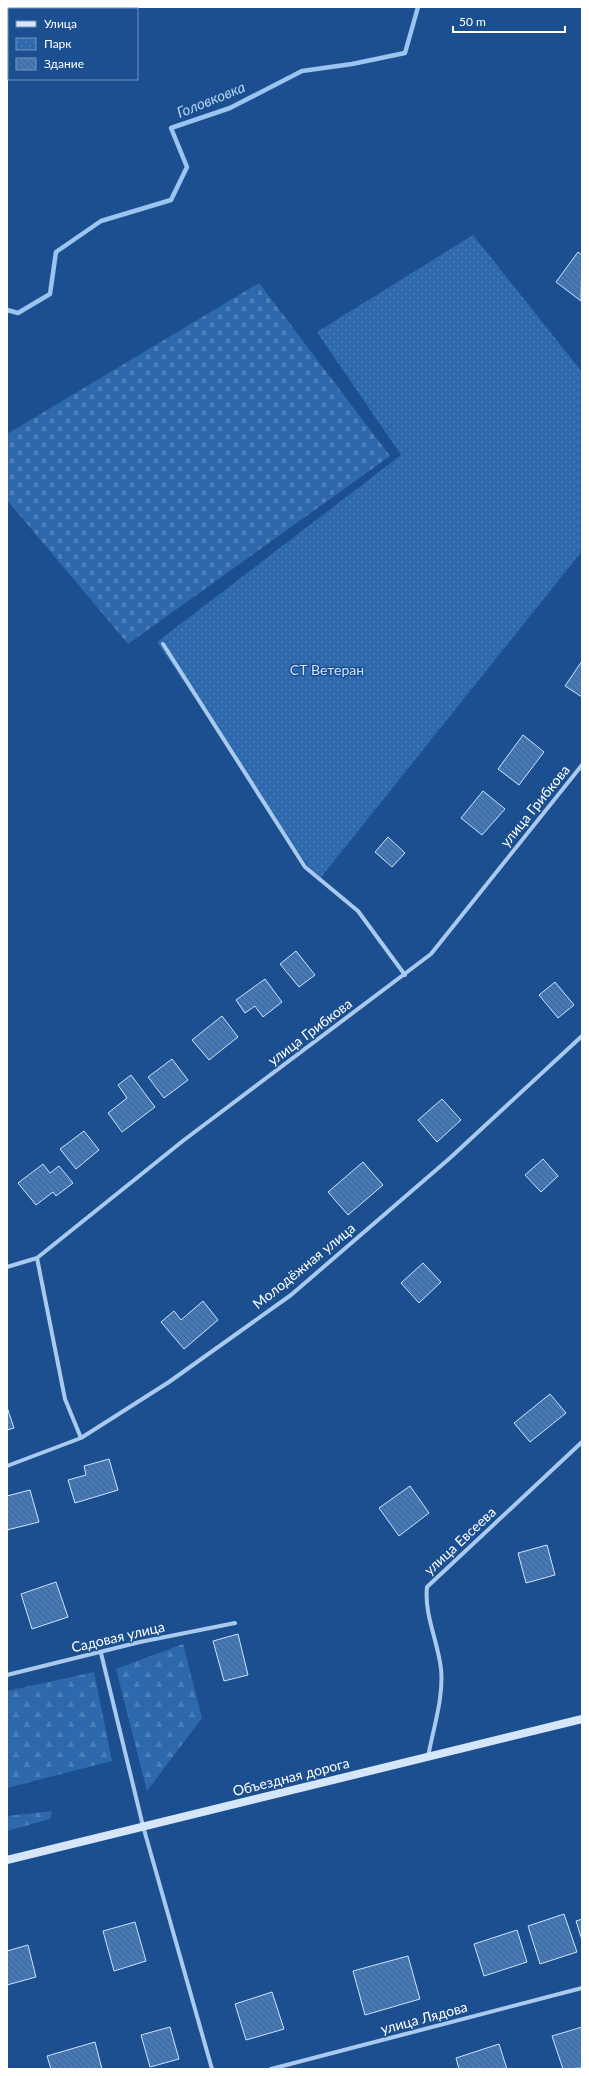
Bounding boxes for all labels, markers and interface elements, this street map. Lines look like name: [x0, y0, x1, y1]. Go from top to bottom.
legend: [8, 8, 138, 80]
scale bar: [453, 8, 565, 34]
text: 50 m: [459, 14, 486, 29]
text: Улица: [44, 16, 77, 31]
text: Парк: [44, 36, 72, 51]
text: Здание: [44, 56, 84, 71]
water label: Головковка: [174, 77, 248, 121]
park label: СТ Ветеран: [290, 661, 364, 678]
street label: улица Грибкова: [496, 761, 573, 850]
street label: улица Грибкова: [264, 995, 355, 1069]
street label: Молодёжная улица: [249, 1219, 358, 1312]
street label: улица Евсеева: [420, 1503, 499, 1578]
street label: Садовая улица: [69, 1617, 166, 1656]
street label: Объездная дорога: [231, 1754, 351, 1799]
street label: улица Лядова: [379, 1998, 469, 2037]

